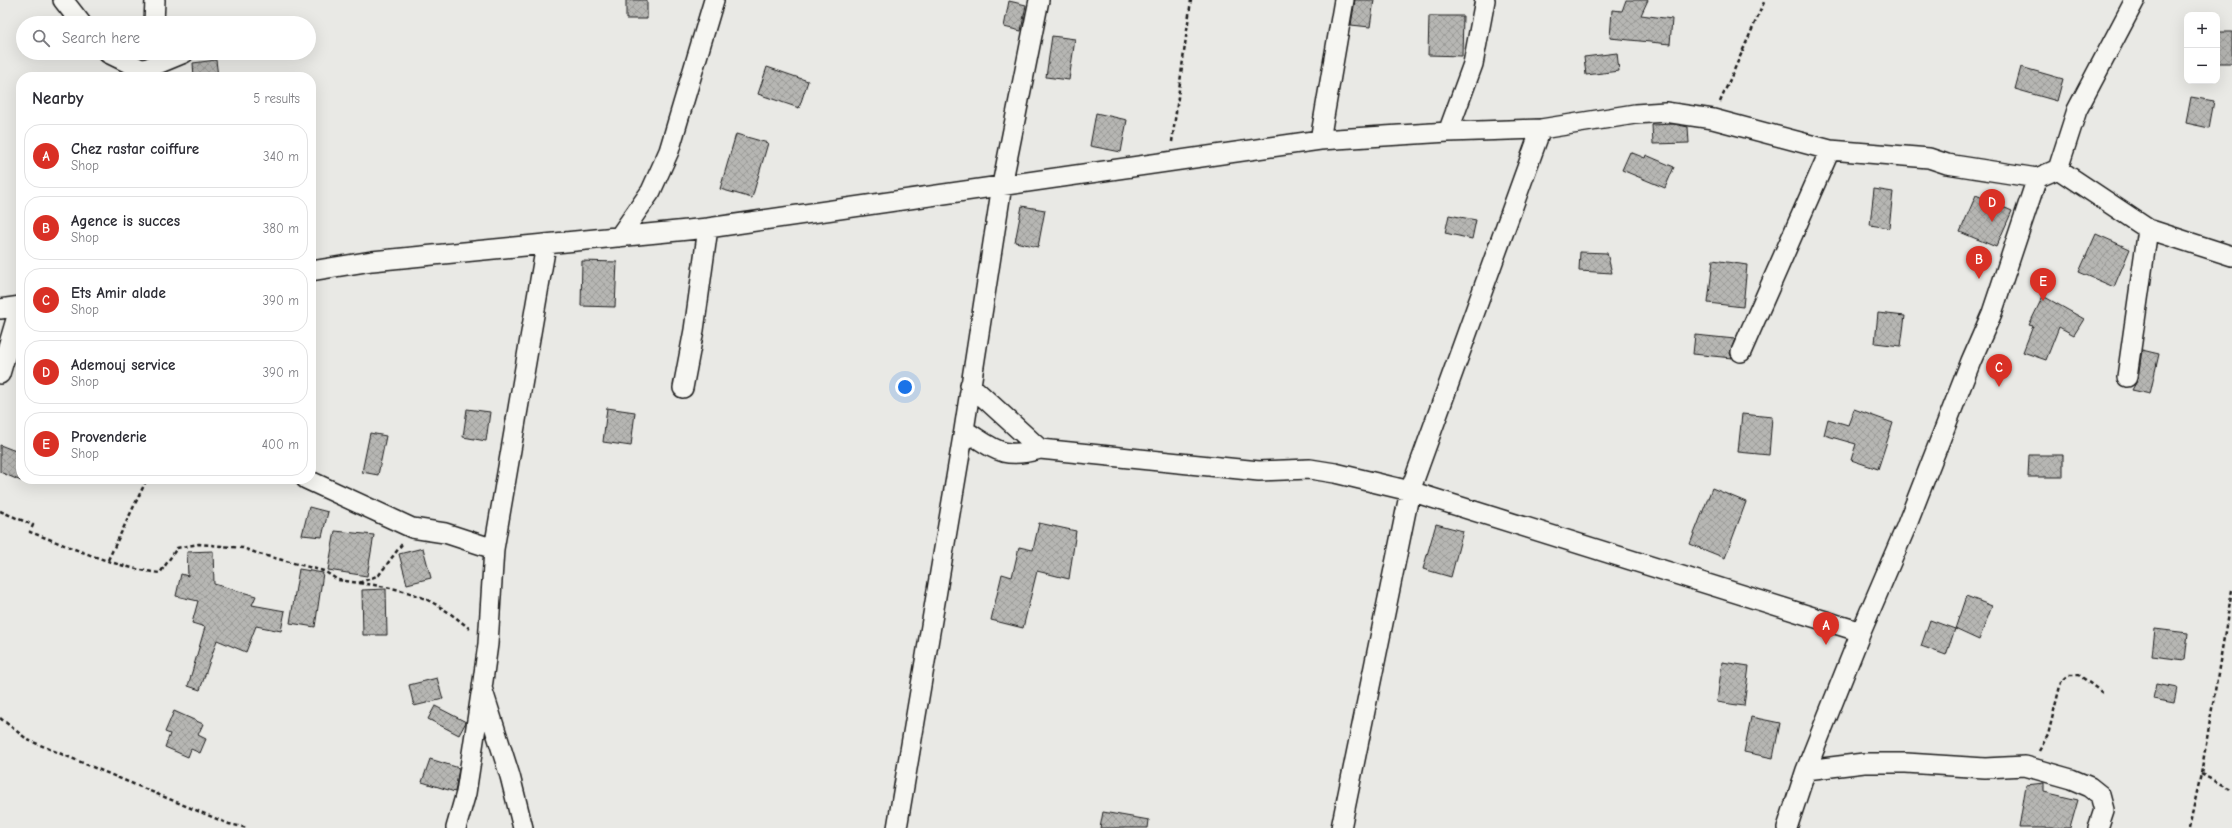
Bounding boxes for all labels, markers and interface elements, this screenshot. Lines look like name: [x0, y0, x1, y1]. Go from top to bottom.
map controls: [2184, 12, 2220, 84]
button: +: [2184, 12, 2220, 48]
search box: [16, 16, 316, 60]
icon: search: [30, 27, 52, 49]
text: Search here: [62, 29, 140, 47]
button: −: [2184, 48, 2220, 84]
text: Nearby: [32, 89, 83, 108]
text: 5 results: [253, 91, 300, 106]
text: Chez rastar coiffure: [71, 140, 199, 158]
text: A: [42, 149, 50, 164]
text: 340 m: [263, 149, 299, 164]
text: Shop: [71, 158, 99, 173]
pin: D: [1979, 189, 2005, 222]
text: Agence is succes: [71, 212, 180, 230]
text: B: [42, 221, 50, 236]
text: 380 m: [263, 221, 299, 236]
text: Shop: [71, 230, 99, 245]
pin: B: [1966, 246, 1992, 279]
pin: E: [2030, 268, 2056, 301]
text: Ets Amir alade: [71, 284, 166, 302]
text: C: [42, 293, 50, 308]
text: 390 m: [263, 293, 299, 308]
text: Shop: [71, 302, 99, 317]
pin: C: [1986, 354, 2012, 387]
text: Ademouj service: [71, 356, 175, 374]
text: D: [42, 365, 50, 380]
text: 390 m: [263, 365, 299, 380]
text: Shop: [71, 374, 99, 389]
your location: [895, 377, 915, 397]
text: Provenderie: [71, 428, 147, 446]
text: E: [42, 437, 50, 452]
text: 400 m: [262, 437, 299, 452]
text: Shop: [71, 446, 99, 461]
pin: A: [1813, 612, 1839, 645]

